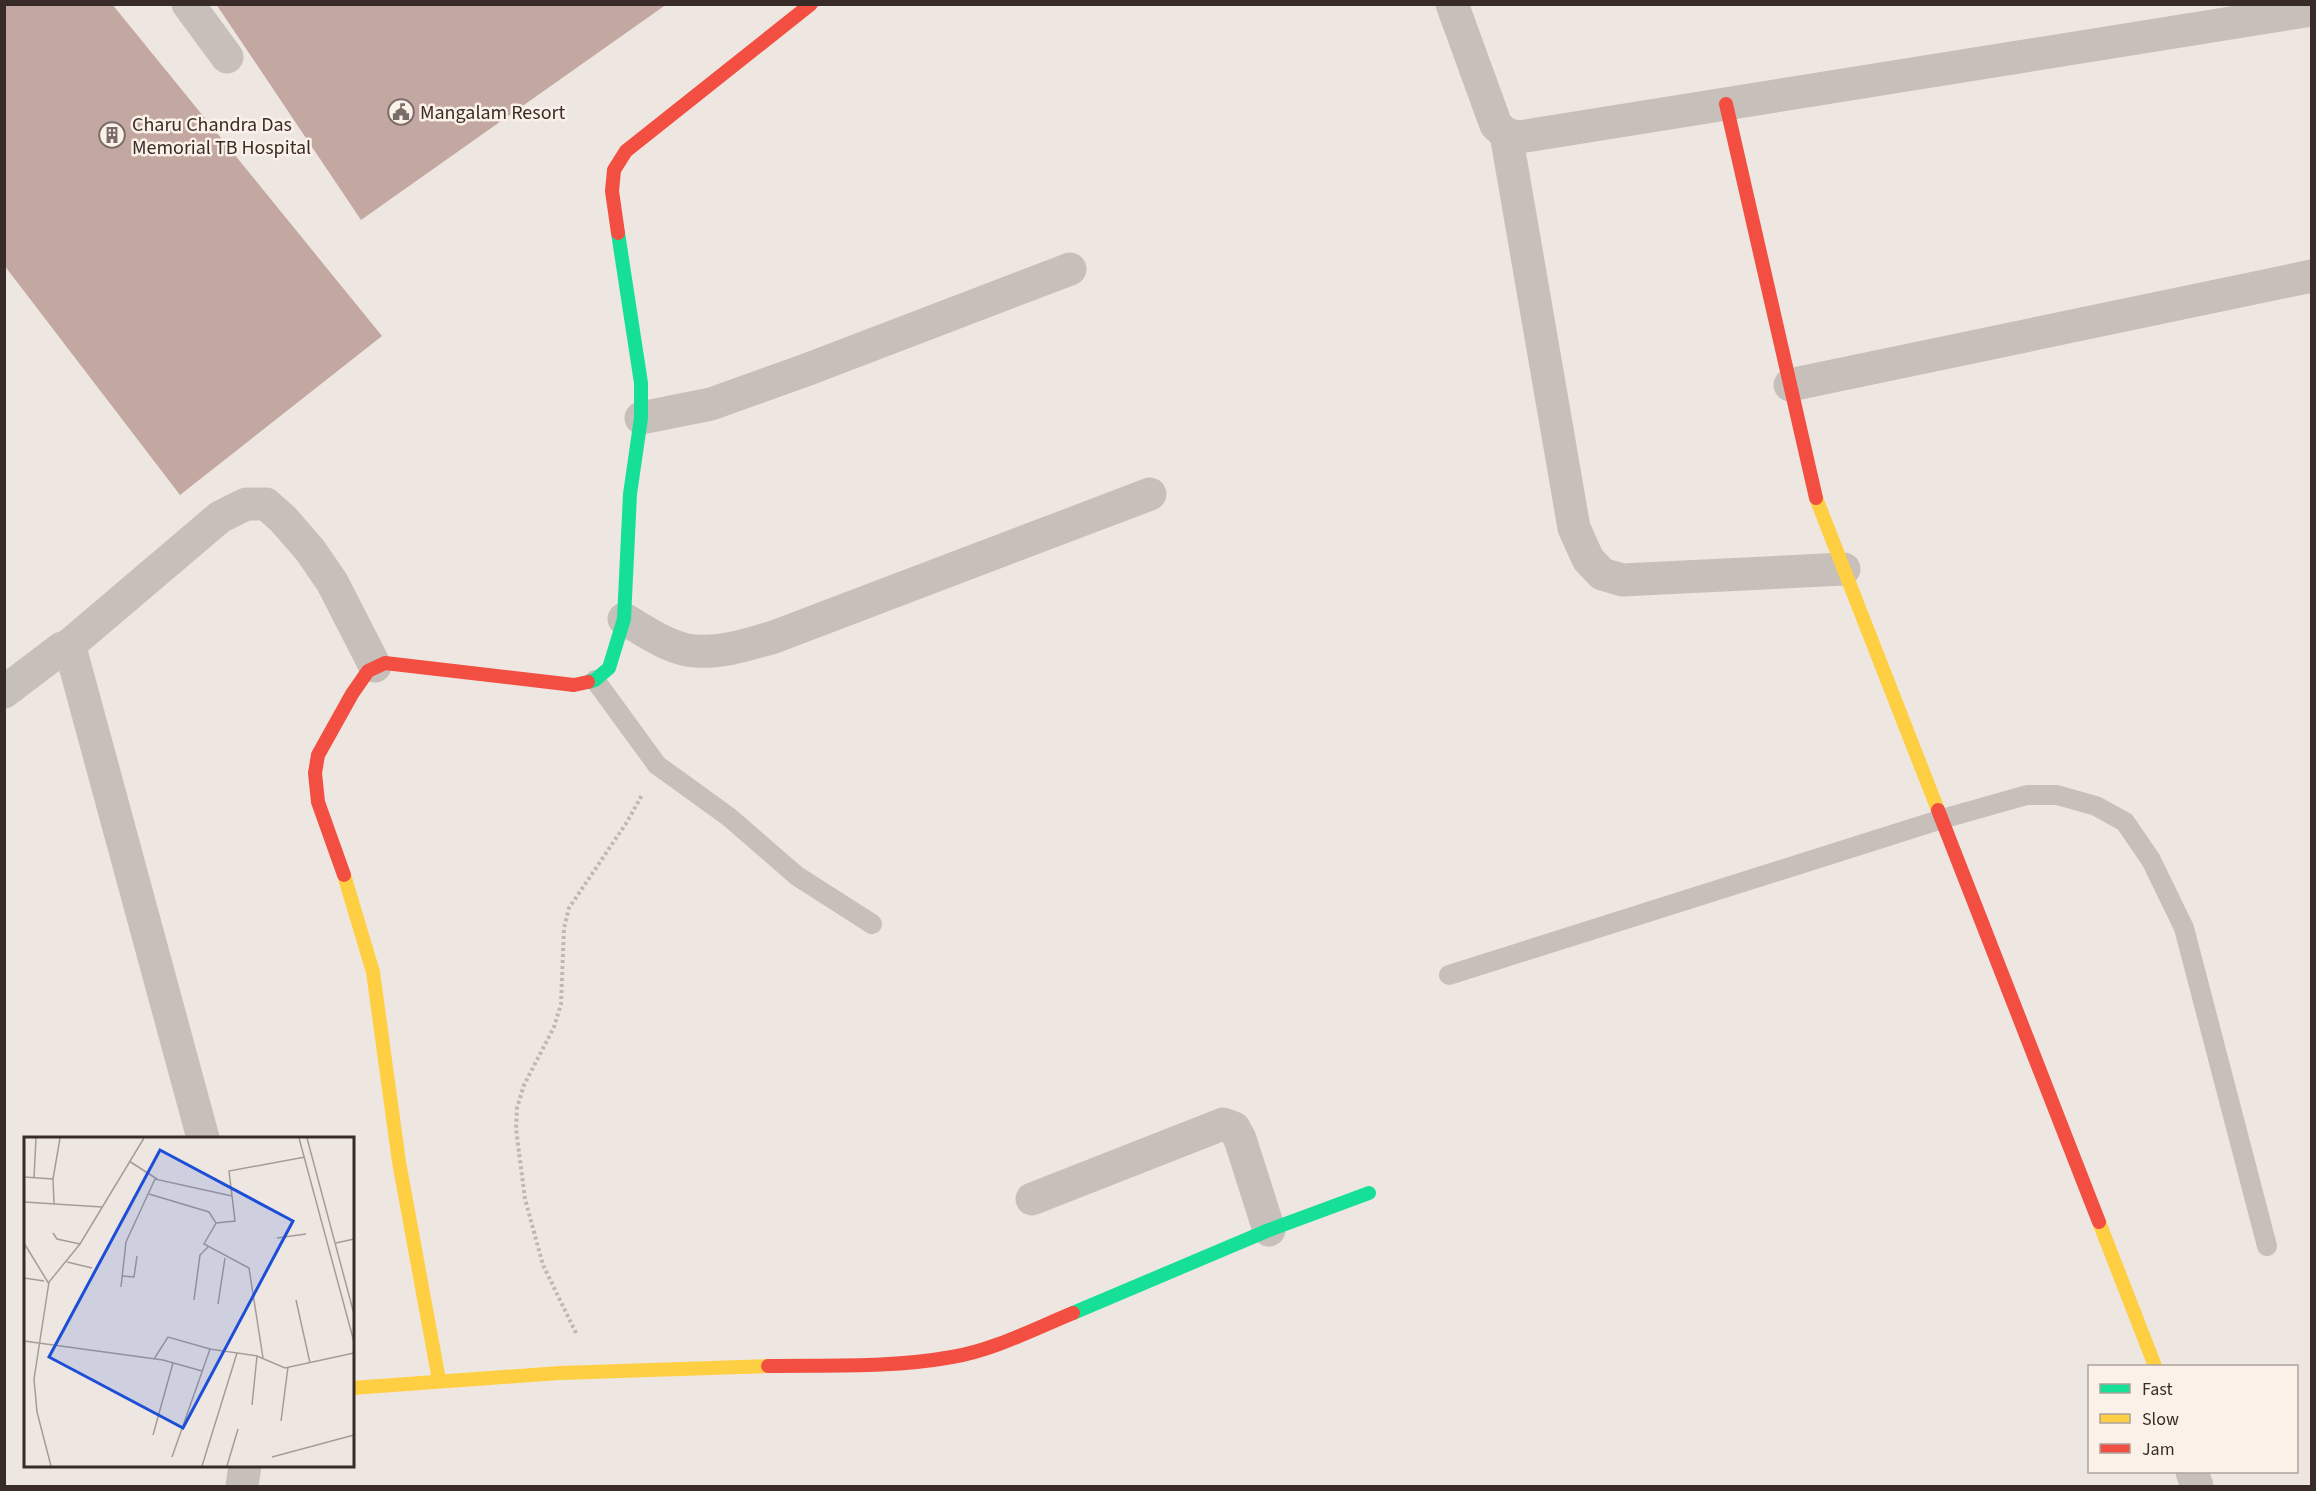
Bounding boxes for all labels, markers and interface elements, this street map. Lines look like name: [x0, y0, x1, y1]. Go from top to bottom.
public building icon: Mangalam Resort: [386, 97, 416, 127]
place label: Mangalam Resort: [420, 99, 565, 127]
place label: Charu Chandra Das Memorial TB Hospital: [132, 111, 311, 162]
building icon: Charu Chandra Das Memorial TB Hospital: [97, 120, 127, 150]
inset map: [24, 1137, 354, 1467]
legend: [2088, 1365, 2298, 1473]
text: Fast: [2142, 1377, 2173, 1402]
text: Slow: [2142, 1407, 2179, 1432]
text: Jam: [2142, 1437, 2175, 1462]

